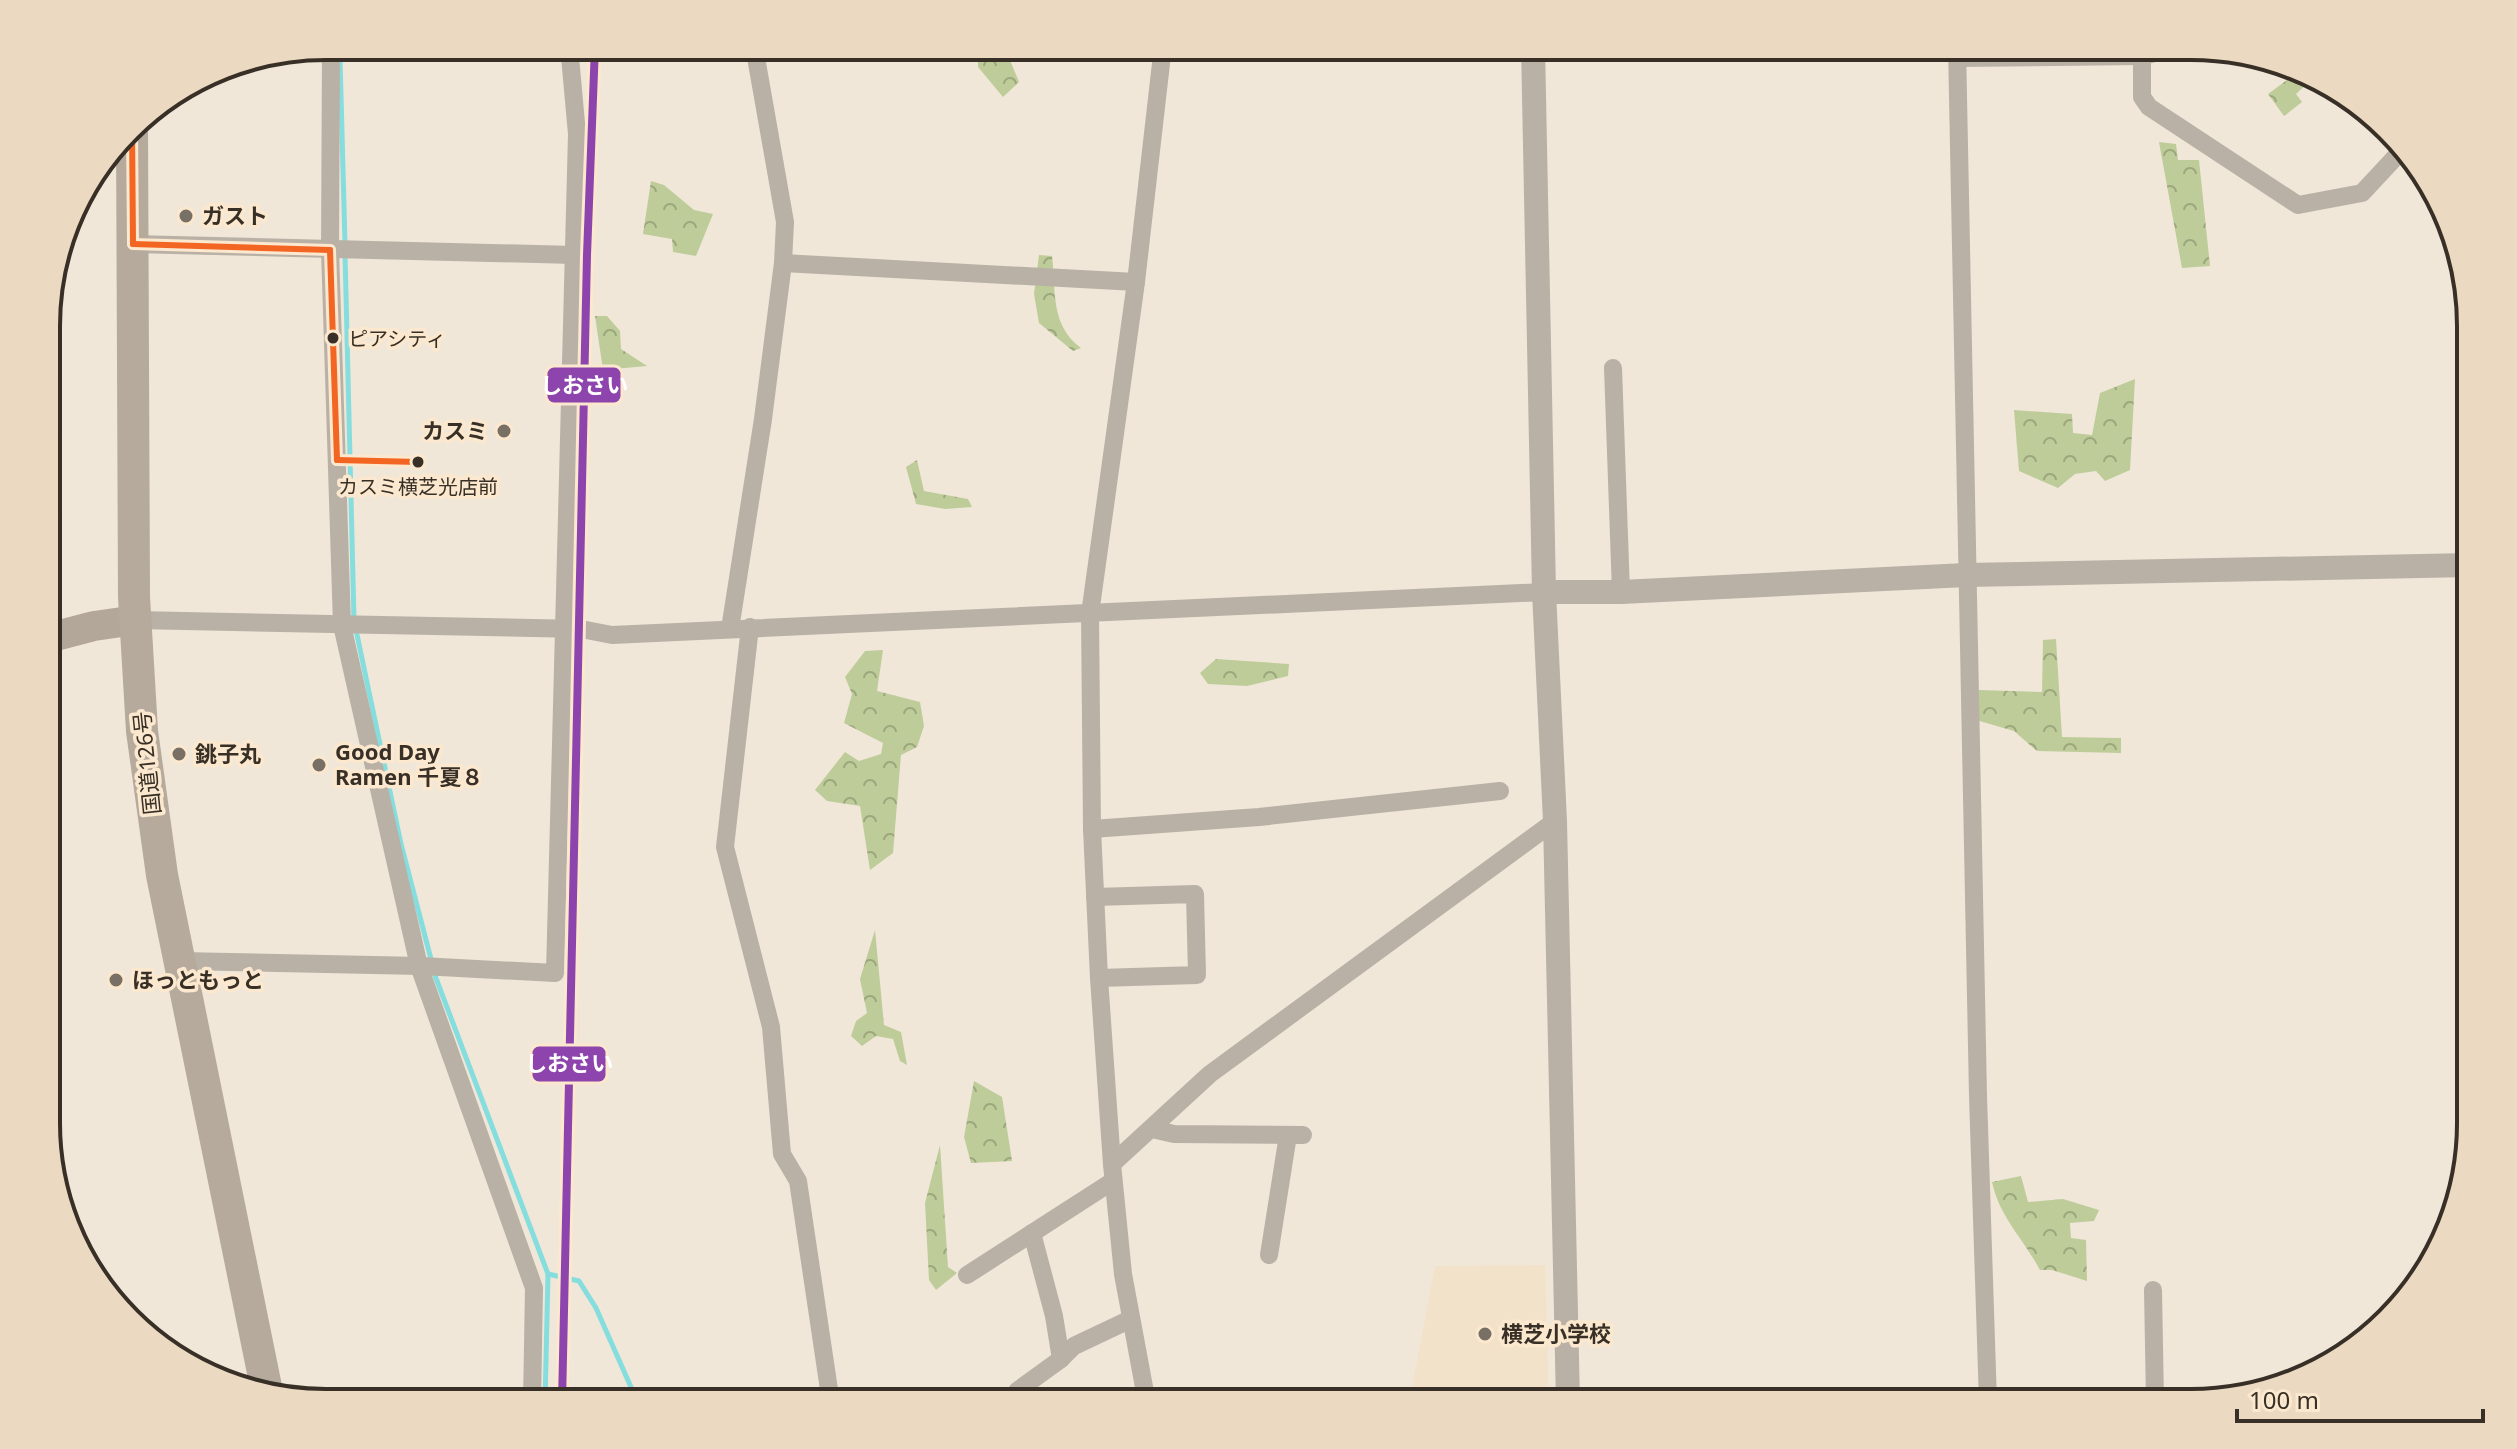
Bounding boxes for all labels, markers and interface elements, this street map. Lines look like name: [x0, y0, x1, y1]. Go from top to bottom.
place label: ガスト: [202, 200, 268, 230]
marker: ガスト: [177, 207, 195, 225]
place label: ピアシティ: [348, 325, 446, 352]
marker: ピアシティ: [325, 330, 341, 346]
line badge: しおさい: [546, 366, 622, 404]
text: しおさい: [540, 369, 628, 399]
place label: カスミ: [422, 415, 488, 445]
marker: カスミ: [495, 422, 513, 440]
marker: カスミ横芝光店前: [410, 454, 426, 470]
place label: カスミ横芝光店前: [338, 473, 498, 500]
street label: 国道126号: [126, 710, 166, 816]
place label: Good Day Ramen 千夏８: [335, 736, 483, 791]
place label: 銚子丸: [195, 738, 261, 768]
marker: 銚子丸: [170, 745, 188, 763]
marker: Good Day Ramen 千夏８: [310, 756, 328, 774]
place label: ほっともっと: [132, 964, 264, 994]
marker: ほっともっと: [107, 971, 125, 989]
line badge: しおさい: [531, 1045, 607, 1083]
text: しおさい: [525, 1047, 613, 1077]
place label: 横芝小学校: [1501, 1318, 1611, 1348]
marker: 横芝小学校: [1476, 1325, 1494, 1343]
scale bar: [2237, 1373, 2483, 1423]
text: 100 m: [2249, 1383, 2319, 1416]

